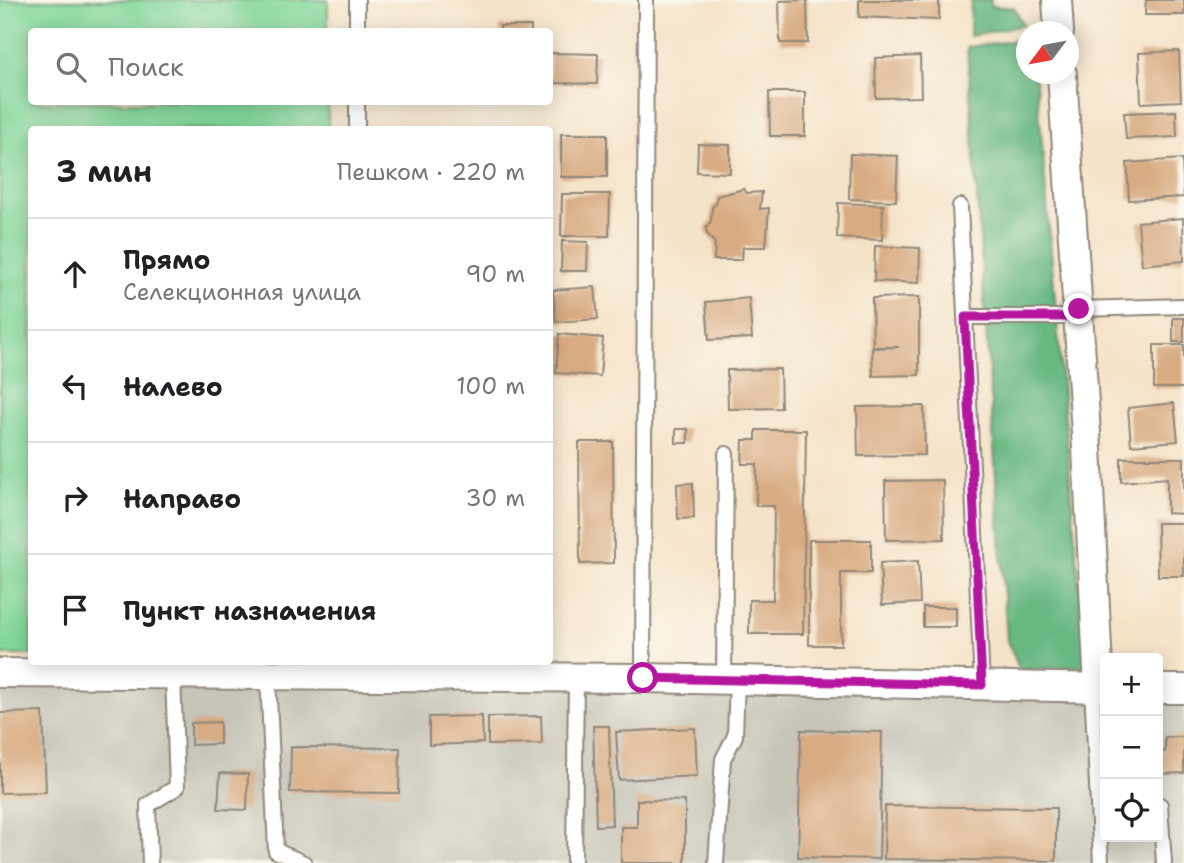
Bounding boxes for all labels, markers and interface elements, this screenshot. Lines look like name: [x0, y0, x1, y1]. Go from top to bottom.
north arrow: [1016, 21, 1079, 84]
search box: [28, 28, 553, 105]
icon: search: [52, 48, 90, 86]
text: Поиск: [108, 49, 184, 84]
text: 3 мин: [56, 151, 152, 192]
text: Пешком · 220 m: [337, 157, 525, 187]
text: Прямо: [123, 242, 211, 277]
icon: ahead: [56, 255, 94, 293]
text: 90 m: [465, 259, 525, 289]
text: Селекционная улица: [123, 277, 361, 307]
route end: [1063, 293, 1094, 324]
icon: left: [56, 367, 94, 405]
text: Налево: [123, 369, 223, 404]
text: 100 m: [456, 371, 525, 401]
icon: right: [56, 479, 94, 517]
text: Направо: [123, 481, 241, 516]
text: 30 m: [466, 483, 525, 513]
icon: arrive: [56, 591, 94, 629]
text: Пункт назначения: [123, 593, 376, 628]
map controls: [1100, 653, 1163, 842]
button: +: [1100, 653, 1163, 716]
route start: [627, 662, 658, 693]
button: −: [1100, 716, 1163, 779]
button: locate: [1100, 779, 1163, 842]

